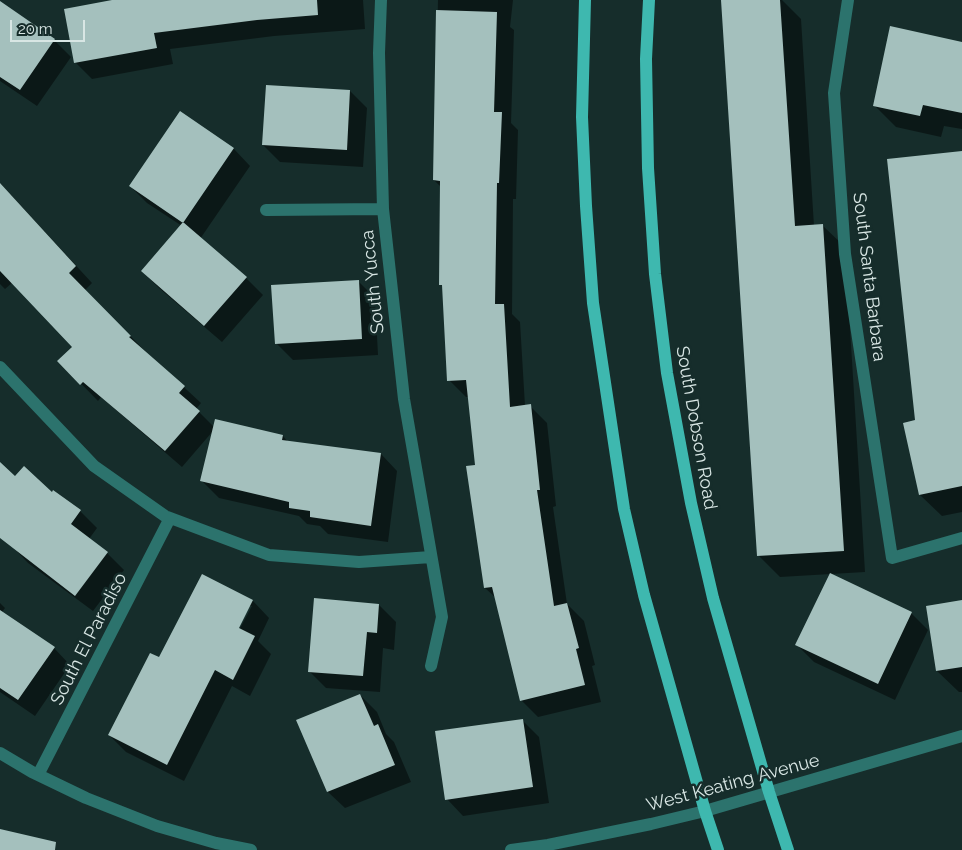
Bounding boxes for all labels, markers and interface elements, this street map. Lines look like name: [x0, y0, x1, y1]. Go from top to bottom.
scale bar: [12, 10, 88, 42]
text: 20 m: [18, 20, 53, 38]
street label: South Santa Barbara: [848, 191, 890, 363]
street label: South Yucca: [357, 229, 389, 335]
street label: South Dobson Road: [671, 344, 721, 512]
street label: South El Paradiso: [46, 569, 132, 709]
street label: West Keating Avenue: [644, 750, 822, 816]

